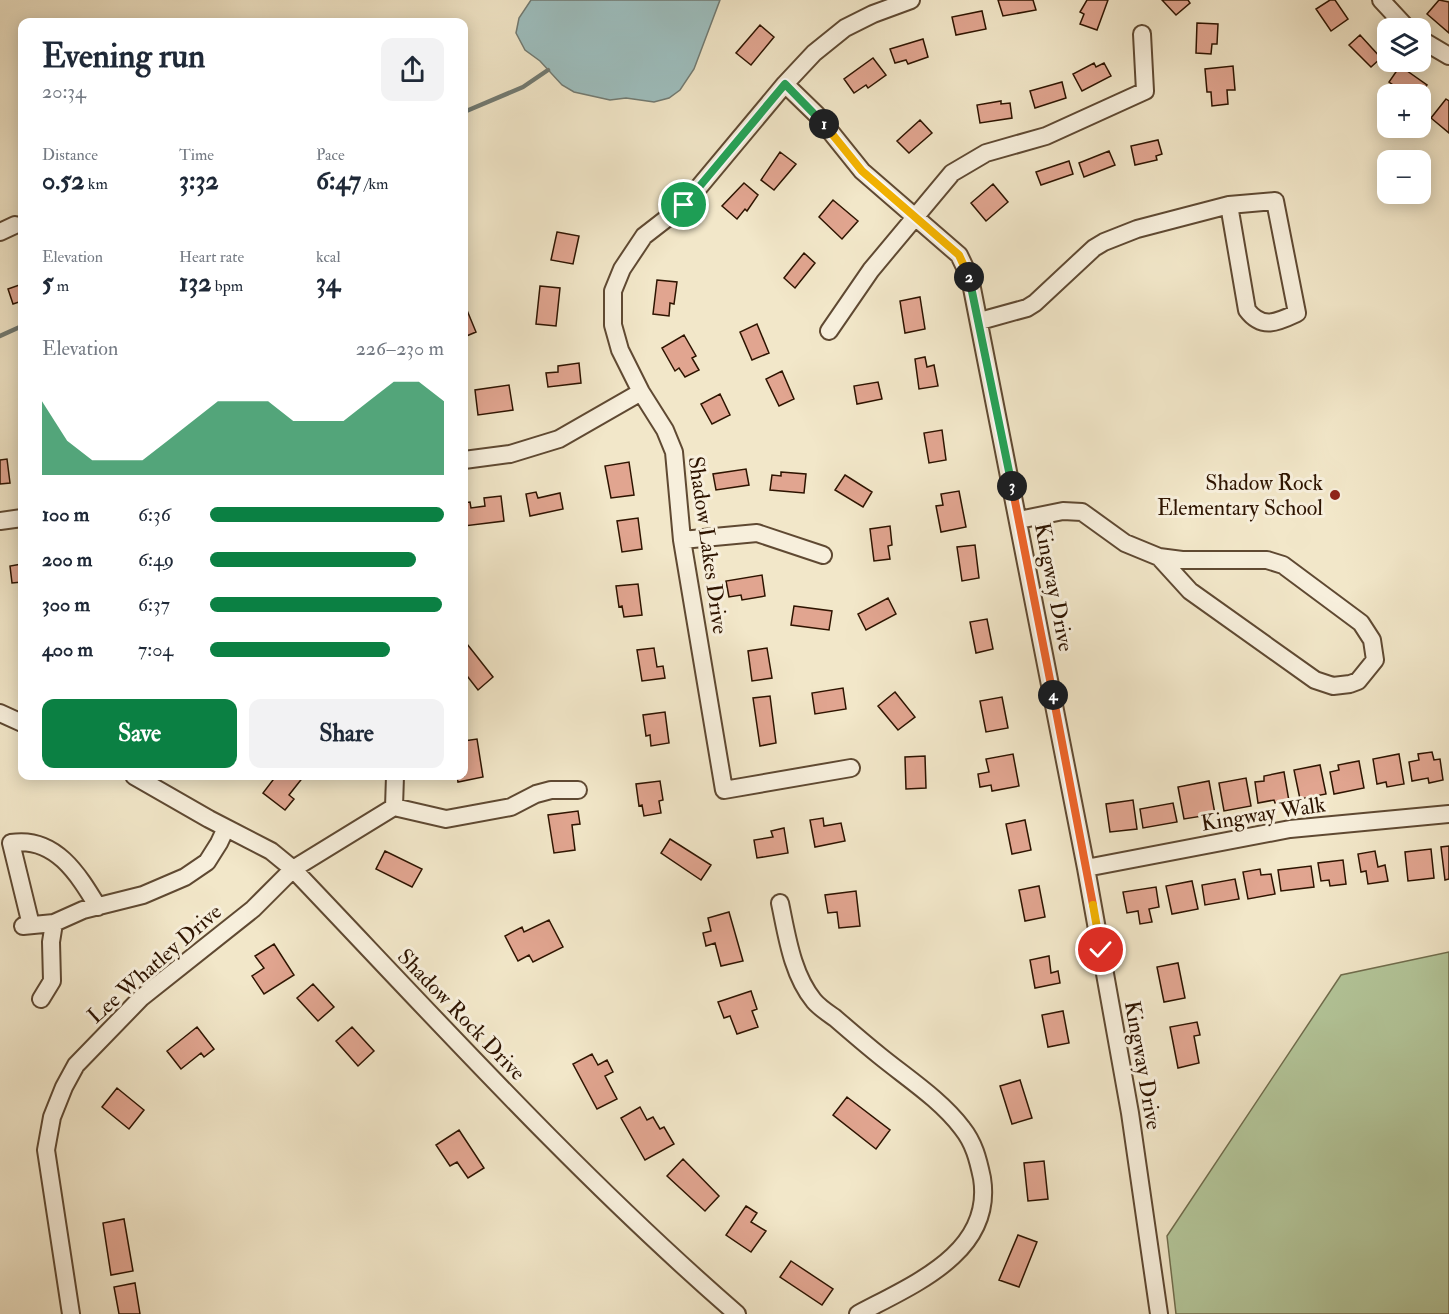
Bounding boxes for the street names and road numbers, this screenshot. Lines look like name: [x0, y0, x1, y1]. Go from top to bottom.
street label: Shadow Lakes Drive: [682, 454, 734, 636]
street label: Kingway Drive: [1028, 521, 1080, 654]
street label: Kingway Walk: [1199, 790, 1328, 838]
street label: Lee Whatley Drive: [82, 898, 228, 1030]
street label: Shadow Rock Drive: [391, 943, 531, 1087]
street label: Kingway Drive: [1118, 999, 1168, 1132]

